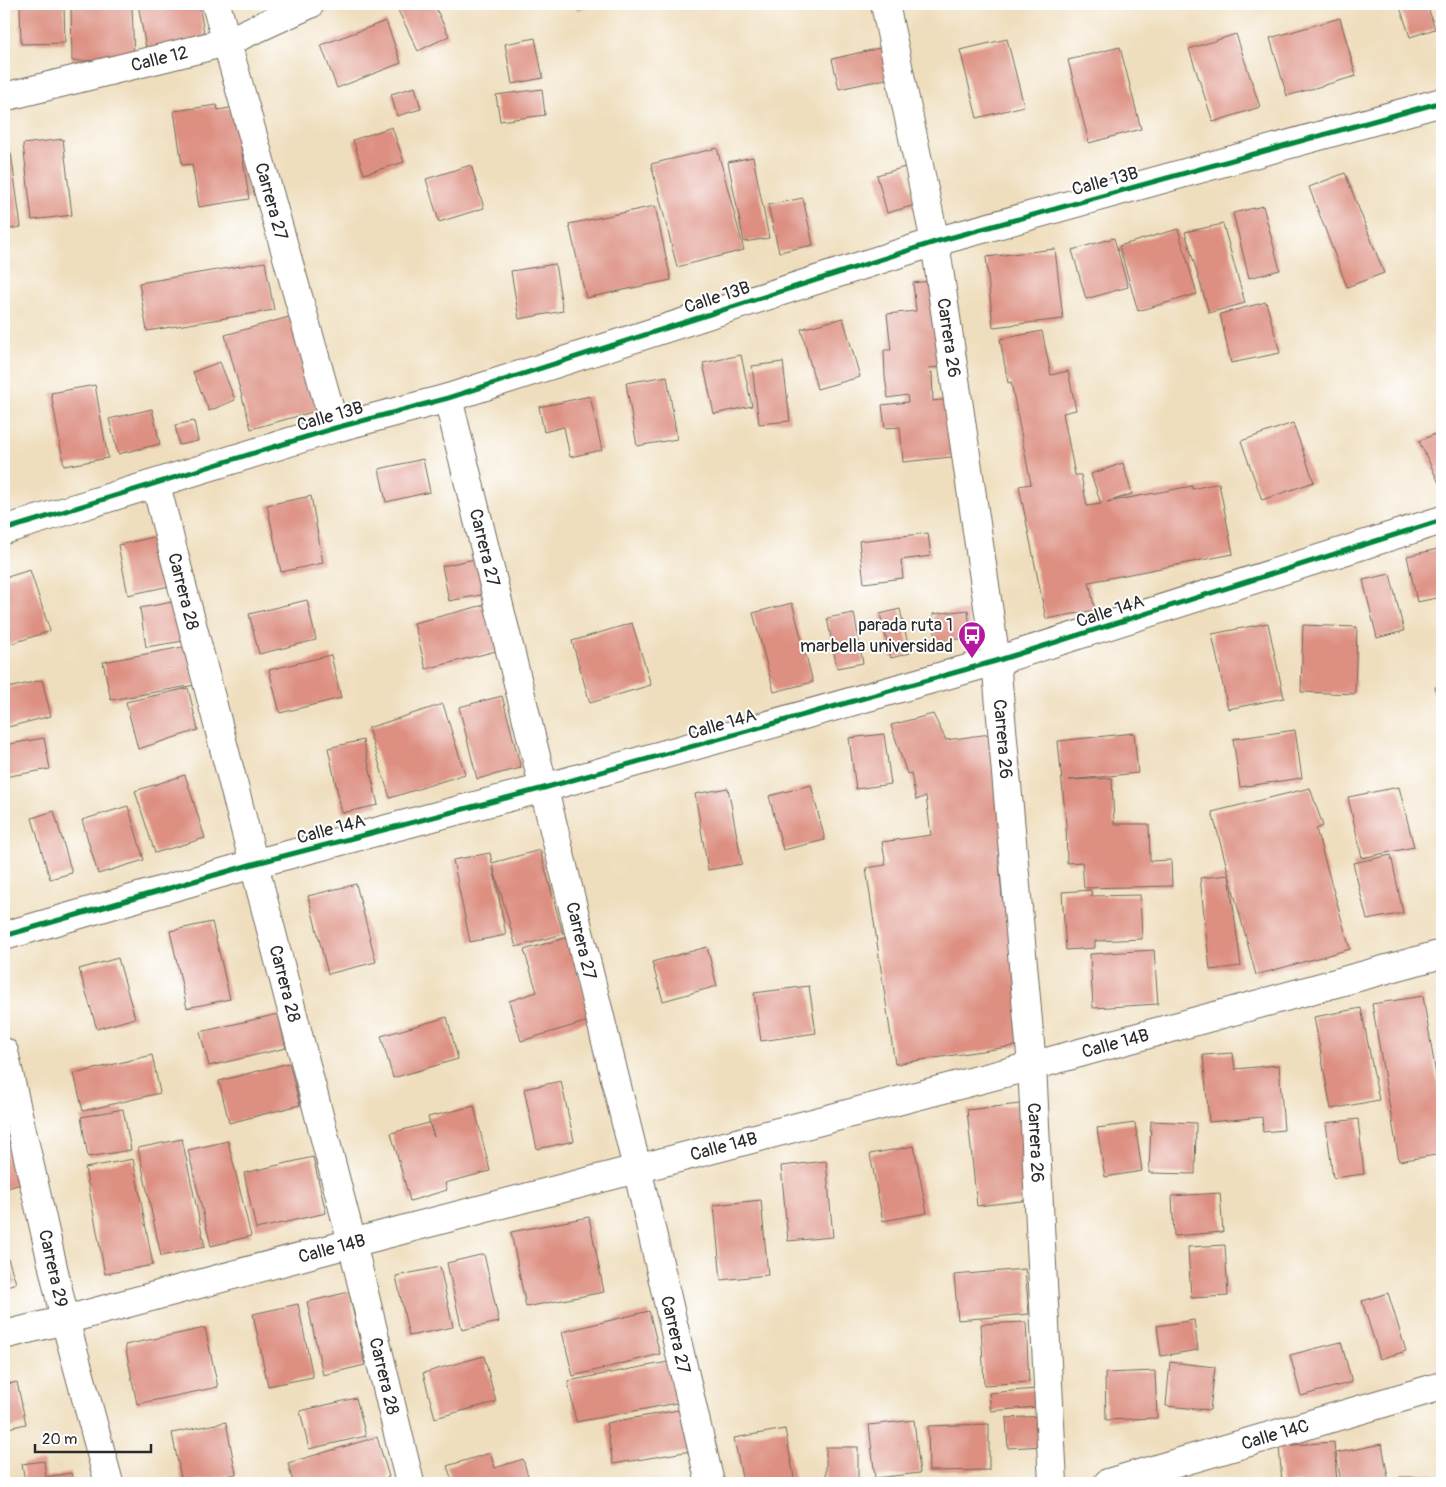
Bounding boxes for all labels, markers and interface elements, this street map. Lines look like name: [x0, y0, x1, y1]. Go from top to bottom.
street label: Calle 12: [129, 41, 190, 77]
street label: Carrera 27: [249, 160, 293, 243]
street label: Calle 13B: [1069, 162, 1141, 201]
street label: Calle 13B: [681, 276, 753, 319]
street label: Carrera 26: [931, 297, 966, 379]
street label: Calle 13B: [294, 396, 366, 437]
street label: Carrera 27: [464, 506, 505, 589]
street label: Carrera 28: [162, 551, 204, 633]
street label: Calle 14A: [1073, 590, 1147, 633]
place label: parada ruta 1 marbella universidad: [800, 614, 953, 658]
bus stop icon: parada ruta 1 marbella universidad: [957, 620, 987, 659]
street label: Carrera 26: [987, 698, 1017, 780]
street label: Calle 14A: [685, 704, 759, 745]
street label: Calle 14A: [294, 809, 368, 850]
street label: Carrera 27: [560, 900, 601, 983]
street label: Carrera 28: [263, 943, 305, 1025]
street label: Calle 14B: [1079, 1024, 1152, 1064]
street label: Carrera 26: [1022, 1102, 1049, 1183]
street label: Calle 14B: [688, 1127, 760, 1167]
street label: Carrera 29: [33, 1228, 73, 1310]
street label: Calle 14B: [296, 1229, 368, 1269]
street label: Carrera 27: [655, 1294, 695, 1376]
street label: Carrera 28: [363, 1335, 404, 1417]
street label: Calle 14C: [1239, 1414, 1312, 1456]
scale bar: [35, 1422, 151, 1454]
text: 20 m: [42, 1430, 77, 1449]

